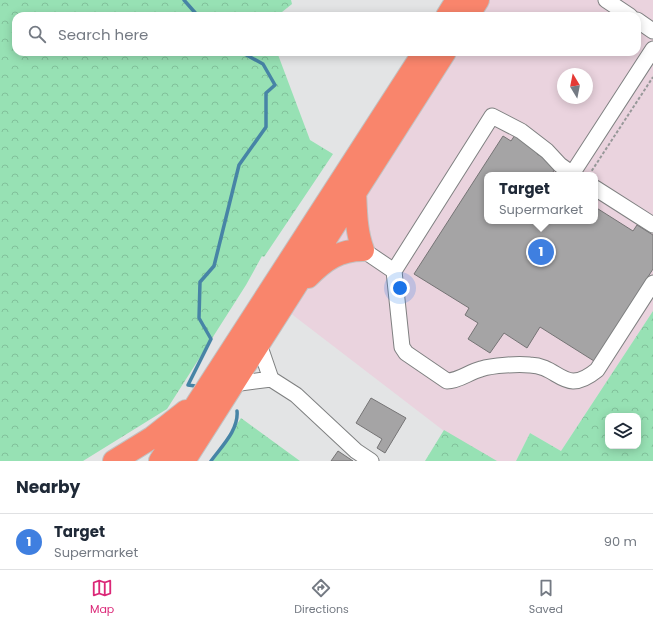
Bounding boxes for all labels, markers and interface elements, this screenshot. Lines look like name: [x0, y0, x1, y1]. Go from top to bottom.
search box: [12, 12, 641, 56]
icon: search: [26, 23, 48, 45]
text: Search here: [58, 24, 148, 45]
north arrow: [557, 68, 593, 104]
popup: [484, 172, 598, 224]
text: Target: [499, 178, 550, 199]
text: Supermarket: [499, 200, 583, 219]
pin: 1: [528, 237, 554, 267]
your location: [390, 278, 410, 298]
map controls: [605, 413, 641, 449]
button: layers: [605, 413, 641, 449]
text: Nearby: [16, 475, 80, 499]
text: Target: [54, 521, 105, 542]
text: 1: [27, 532, 31, 551]
text: 90 m: [604, 532, 637, 551]
text: Supermarket: [54, 543, 138, 562]
tab: Map: [90, 577, 114, 618]
tab: Directions: [294, 577, 349, 618]
tab: Saved: [529, 577, 563, 618]

